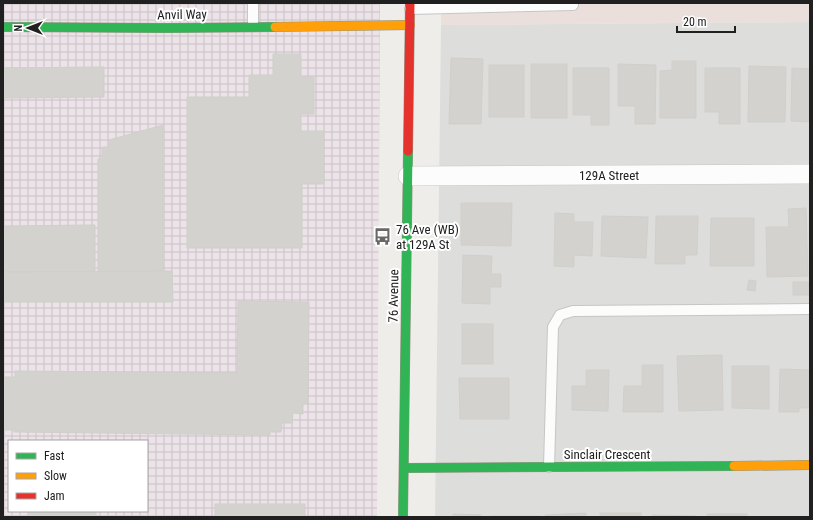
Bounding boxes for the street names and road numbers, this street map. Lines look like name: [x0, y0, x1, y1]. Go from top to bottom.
street label: Anvil Way: [157, 7, 207, 22]
street label: 129A Street: [579, 168, 639, 183]
street label: 76 Avenue: [386, 269, 401, 323]
street label: Sinclair Crescent: [564, 447, 650, 462]

